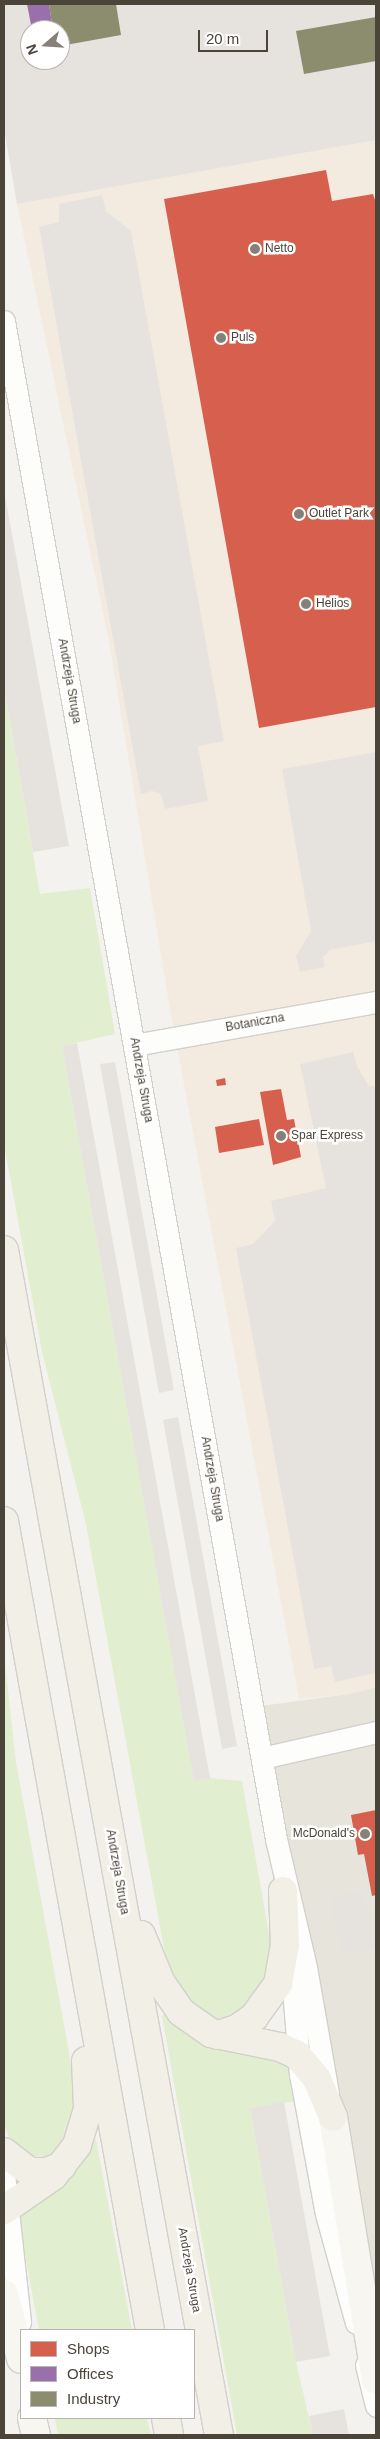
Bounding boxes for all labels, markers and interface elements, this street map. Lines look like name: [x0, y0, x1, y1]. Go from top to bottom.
north arrow: [20, 20, 70, 70]
scale bar: [200, 20, 270, 52]
text: 20 m: [206, 30, 239, 47]
text: N: [23, 42, 41, 57]
place label: Netto: [265, 242, 294, 256]
marker: Netto: [249, 243, 261, 255]
place label: Puls: [231, 331, 254, 345]
marker: Puls: [215, 332, 227, 344]
place label: Outlet Park: [309, 507, 369, 521]
marker: Outlet Park: [293, 508, 305, 520]
place label: Helios: [316, 597, 349, 611]
marker: Helios: [300, 598, 312, 610]
street label: Andrzeja Struga: [54, 637, 84, 725]
street label: Botaniczna: [225, 1011, 285, 1035]
street label: Andrzeja Struga: [126, 1036, 156, 1124]
place label: Spar Express: [291, 1129, 363, 1143]
marker: Spar Express: [275, 1130, 287, 1142]
street label: Andrzeja Struga: [197, 1435, 227, 1523]
place label: McDonald's: [293, 1827, 355, 1841]
street label: Andrzeja Struga: [102, 1828, 132, 1916]
marker: McDonald's: [359, 1828, 371, 1840]
street label: Andrzeja Struga: [174, 2226, 204, 2314]
legend: [20, 2329, 195, 2419]
text: Shops: [67, 2340, 110, 2357]
text: Offices: [67, 2365, 113, 2382]
text: Industry: [67, 2390, 120, 2407]

